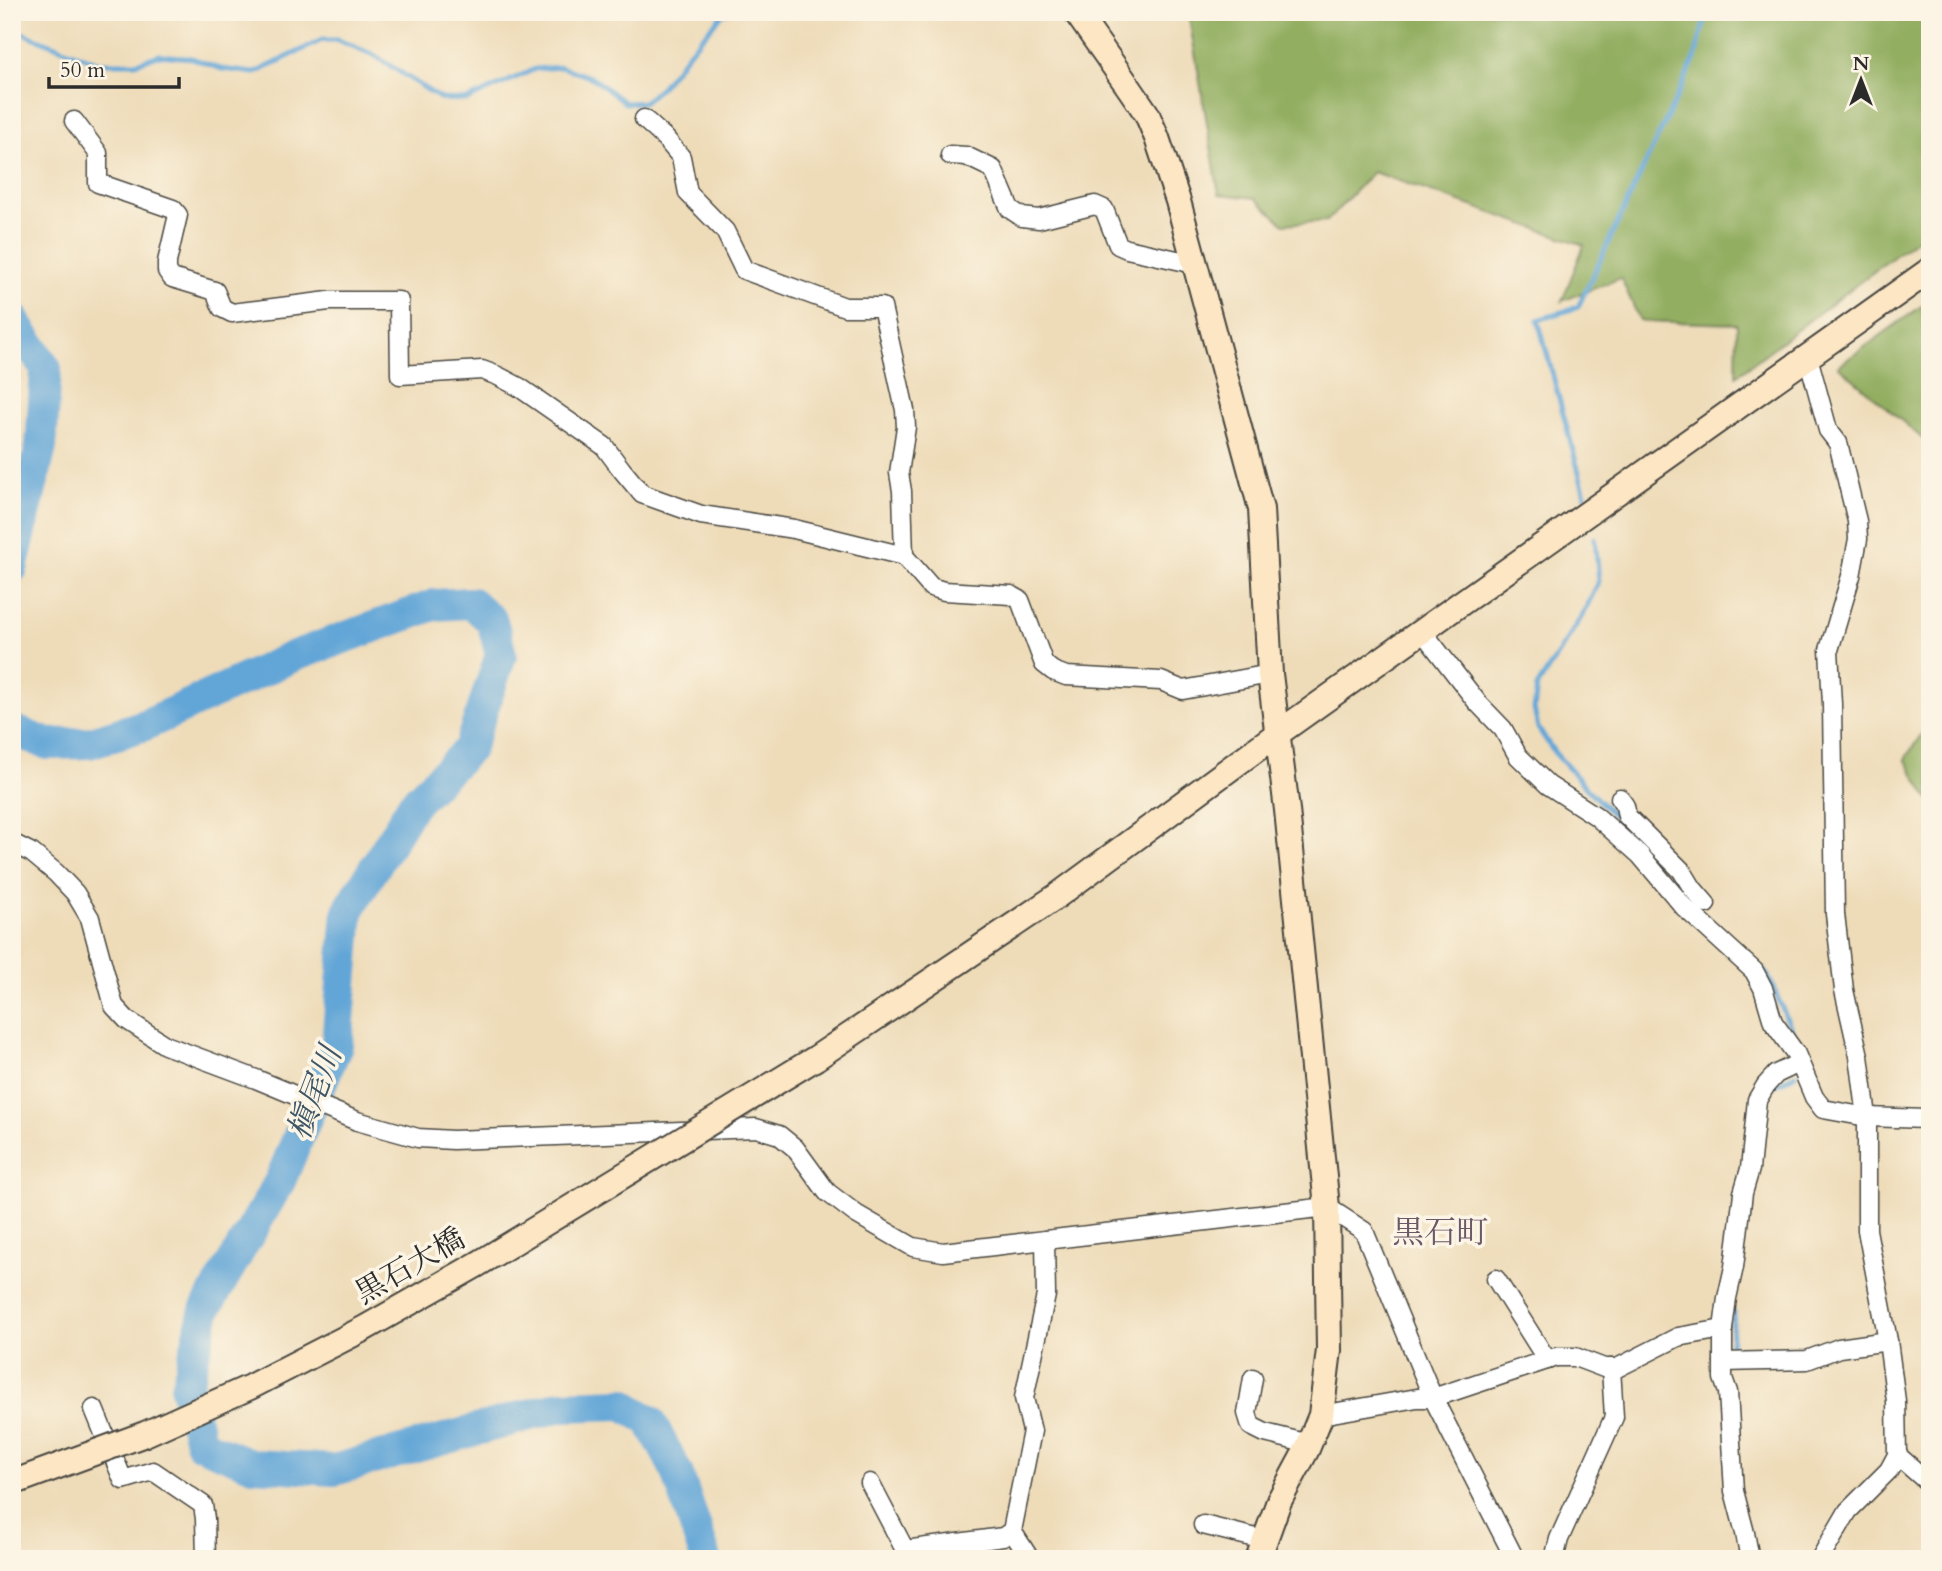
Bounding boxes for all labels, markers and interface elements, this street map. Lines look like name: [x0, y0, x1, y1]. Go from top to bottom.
scale bar: [49, 46, 178, 90]
north arrow: [1826, 46, 1896, 116]
text: N: [1853, 51, 1870, 77]
text: 50 m: [60, 56, 105, 85]
water label: 槇尾川: [277, 1038, 354, 1146]
district label: 黒石町: [1392, 1211, 1488, 1255]
street label: 黒石大橋: [348, 1218, 472, 1314]

